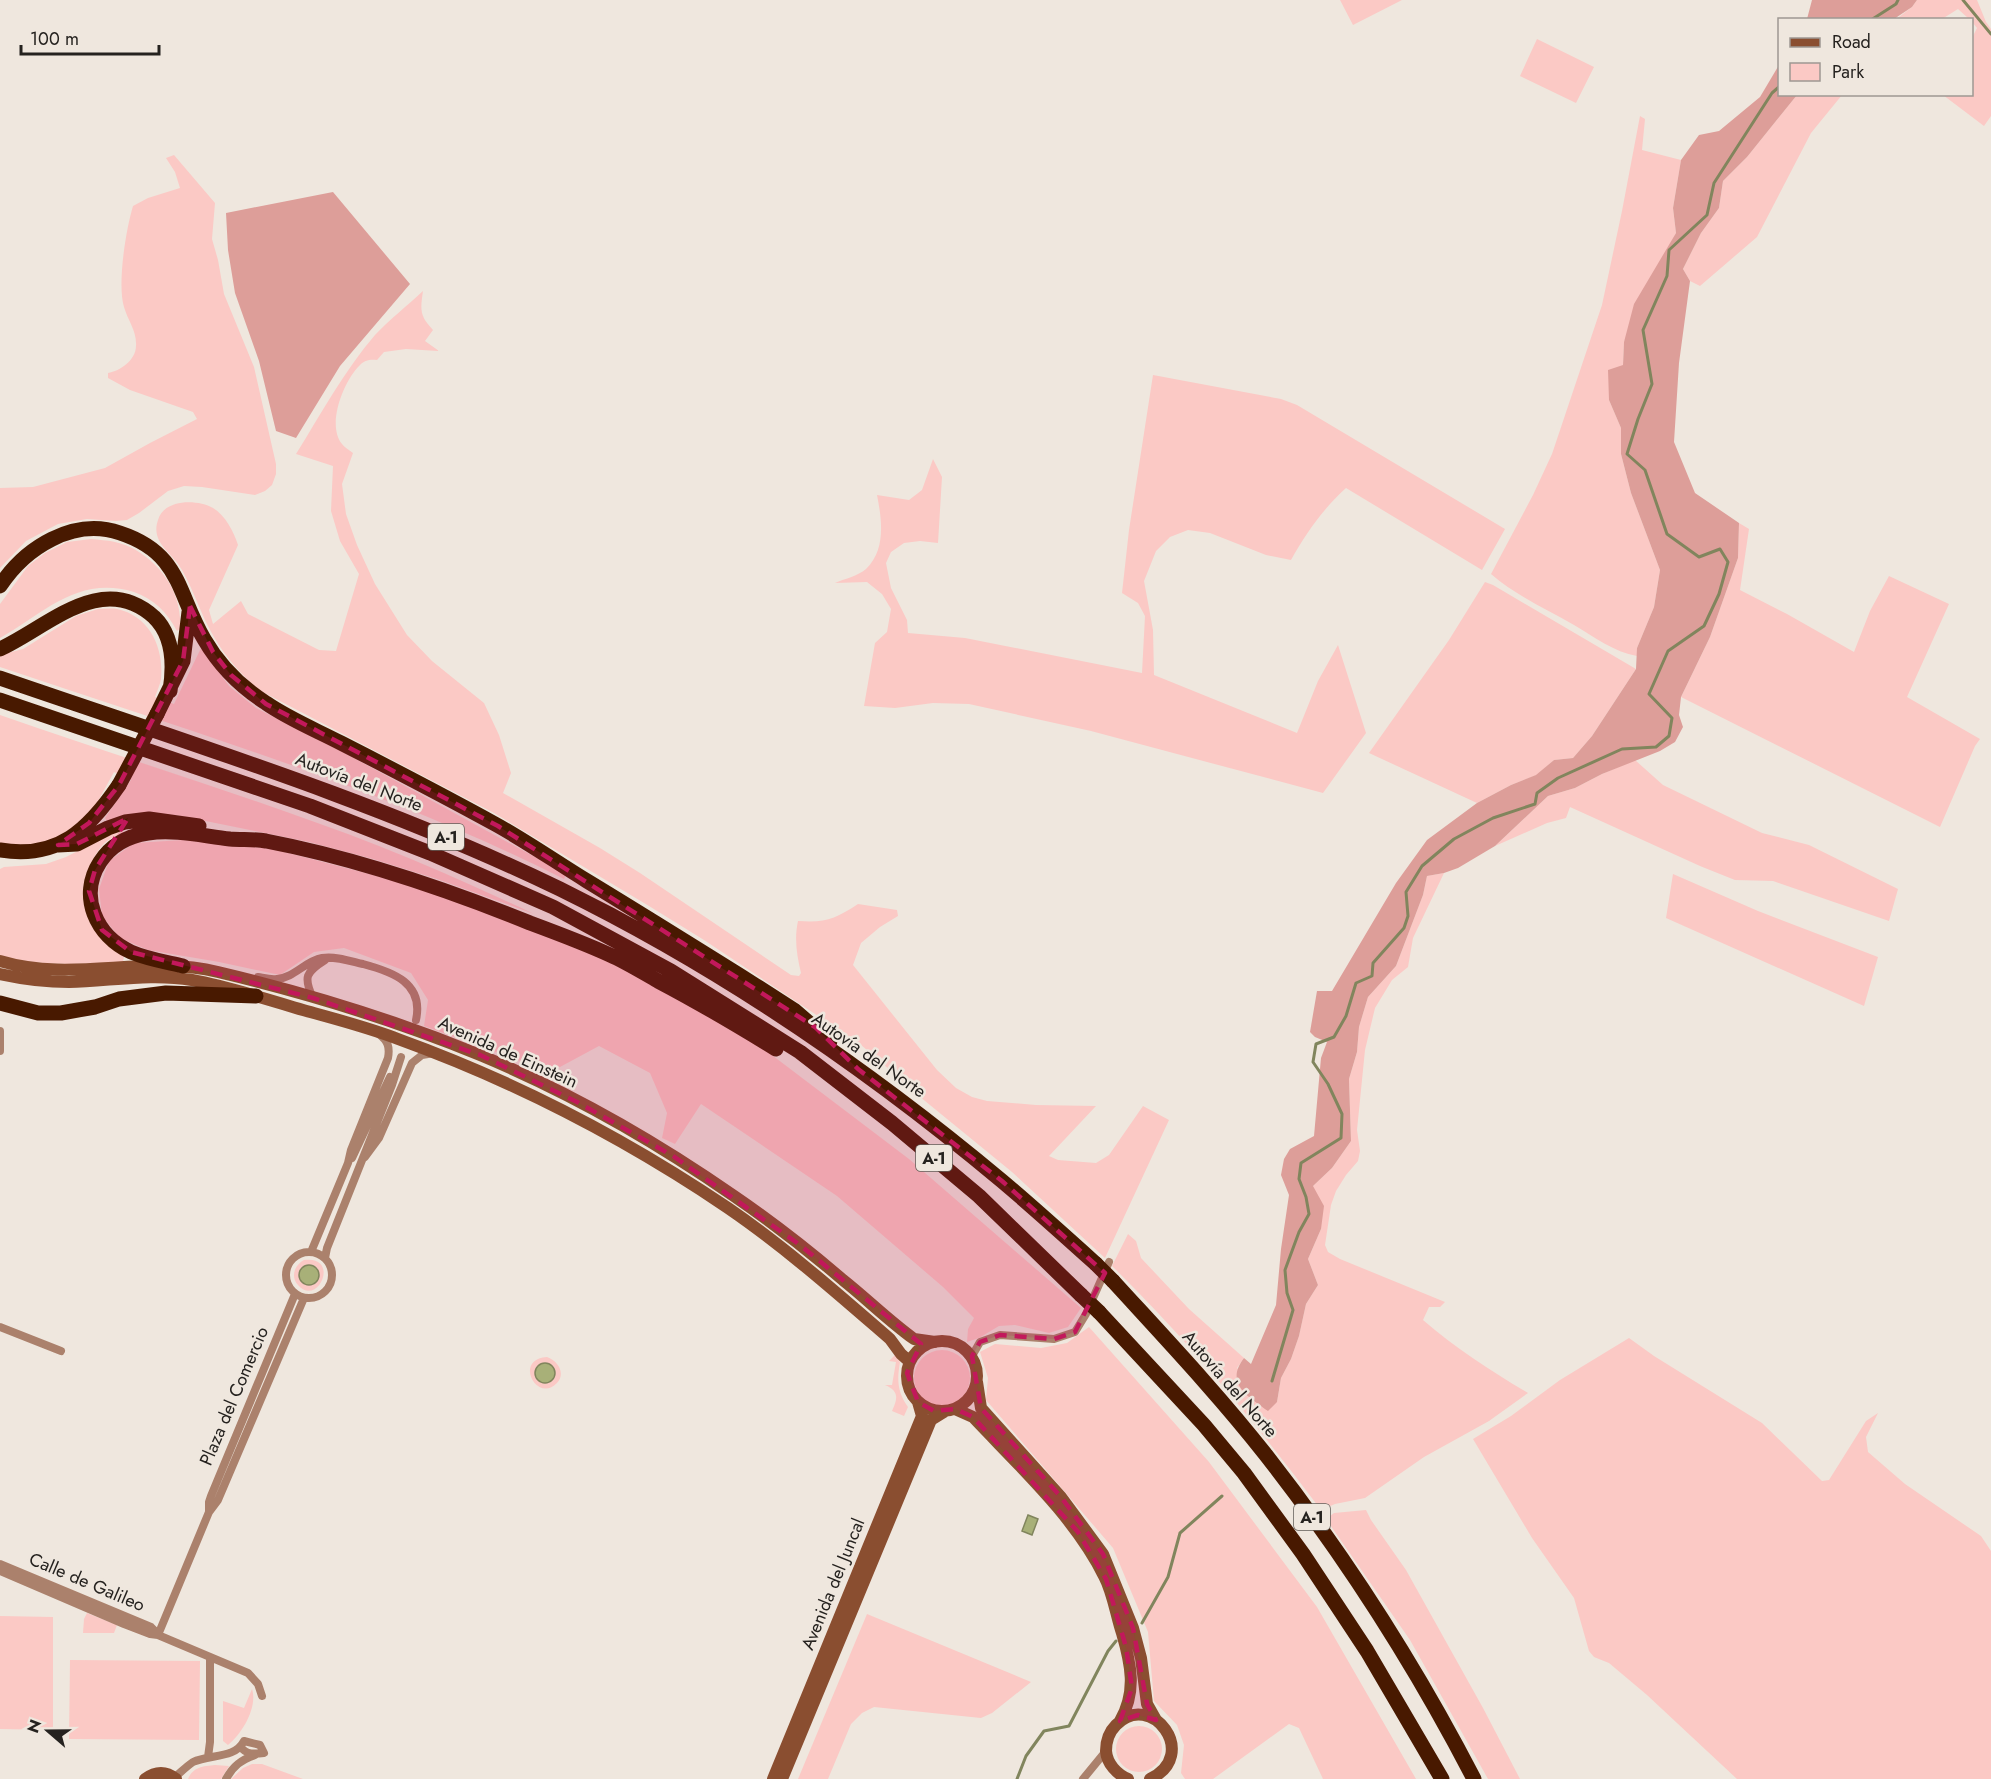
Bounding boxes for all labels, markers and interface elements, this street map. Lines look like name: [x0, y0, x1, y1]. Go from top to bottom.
scale bar: [21, 18, 159, 56]
legend: [1778, 18, 1973, 96]
text: 100 m: [30, 26, 79, 52]
text: Road: [1832, 29, 1871, 55]
text: Park: [1832, 59, 1864, 85]
street label: Autovía del Norte: [292, 746, 426, 818]
road number: A-1: [428, 824, 464, 850]
street label: Autovía del Norte: [807, 1006, 931, 1104]
street label: Avenida de Einstein: [434, 1010, 582, 1094]
road number: A-1: [916, 1145, 952, 1171]
street label: Plaza del Comercio: [193, 1322, 275, 1469]
street label: Autovía del Norte: [1176, 1325, 1284, 1443]
road number: A-1: [1294, 1504, 1330, 1530]
street label: Avenida del Juncal: [795, 1514, 871, 1654]
street label: Calle de Galileo: [25, 1546, 149, 1618]
north arrow: [18, 1701, 78, 1761]
text: N: [21, 1716, 47, 1736]

